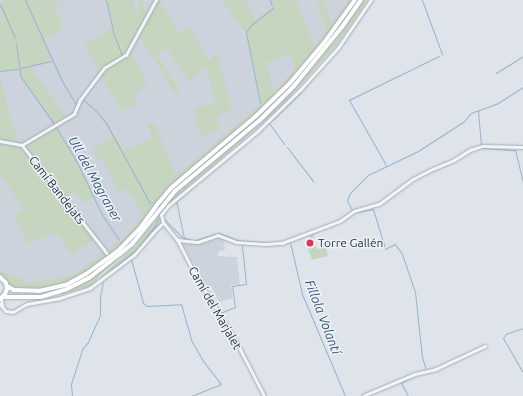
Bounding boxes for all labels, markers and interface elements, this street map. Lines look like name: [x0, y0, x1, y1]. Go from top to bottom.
water label: Ull del Magraner: [65, 134, 125, 224]
street label: Camí Bandejats: [26, 153, 88, 227]
place label: Torre Gallén: [318, 236, 383, 250]
marker: Torre Gallén: [305, 238, 315, 248]
street label: Camí del Marjalet: [185, 264, 245, 352]
water label: Fillola Volantí: [302, 278, 344, 356]

